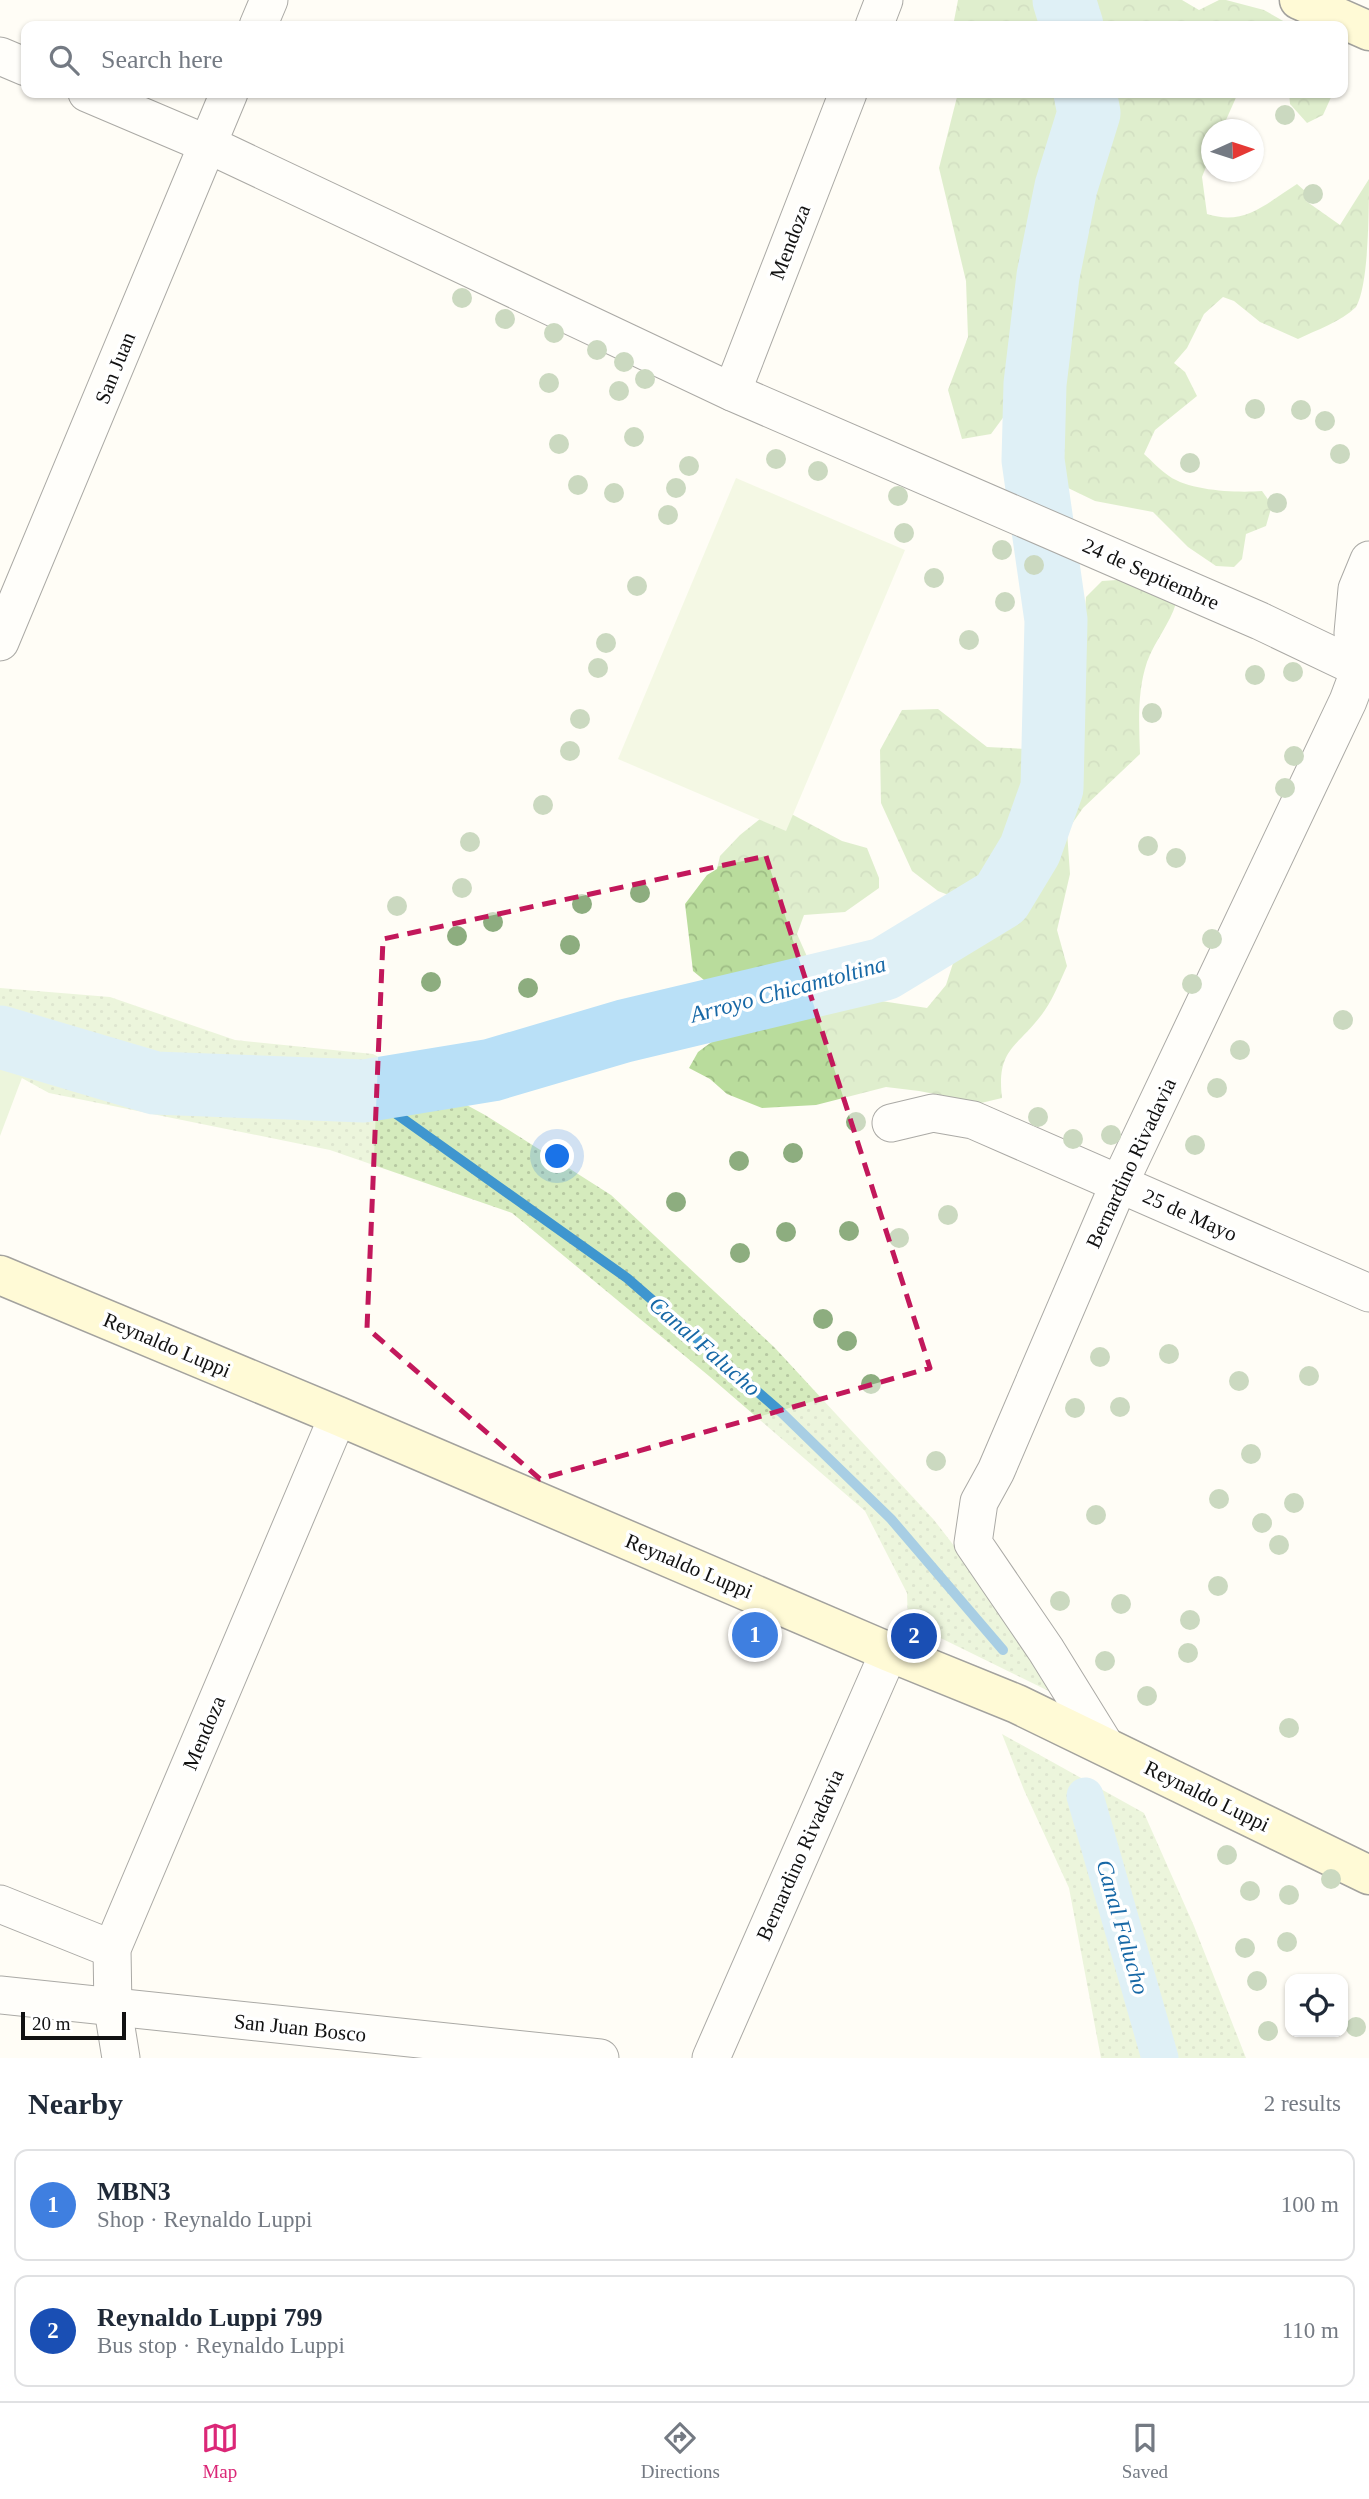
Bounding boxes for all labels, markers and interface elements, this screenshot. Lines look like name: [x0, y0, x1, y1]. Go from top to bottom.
search box: [21, 21, 1348, 98]
icon: search: [45, 41, 83, 79]
text: Search here: [101, 45, 223, 74]
north arrow: [1201, 119, 1264, 182]
street label: Mendoza: [765, 201, 815, 283]
street label: San Juan: [90, 328, 140, 407]
street label: 24 de Septiembre: [1079, 533, 1223, 615]
water label: Arroyo Chicamtoltina: [686, 951, 889, 1028]
street label: Bernardino Rivadavia: [1081, 1074, 1181, 1252]
your location: [540, 1139, 574, 1173]
street label: 25 de Mayo: [1139, 1184, 1241, 1246]
water label: Canal Falucho: [644, 1291, 765, 1401]
street label: Reynaldo Luppi: [100, 1307, 234, 1383]
street label: Reynaldo Luppi: [622, 1528, 756, 1604]
pin: 1: [732, 1609, 778, 1661]
pin: 2: [891, 1610, 937, 1662]
street label: Mendoza: [178, 1692, 231, 1774]
street label: Reynaldo Luppi: [1141, 1755, 1273, 1837]
street label: Bernardino Rivadavia: [751, 1765, 849, 1944]
water label: Canal Falucho: [1091, 1857, 1154, 1997]
map controls: [1285, 1974, 1348, 2037]
button: locate: [1285, 1974, 1348, 2037]
scale bar: [21, 2009, 126, 2041]
street label: San Juan Bosco: [233, 2009, 367, 2047]
text: 20 m: [32, 2013, 71, 2034]
text: Nearby: [28, 2087, 123, 2120]
text: 2 results: [1264, 2091, 1341, 2116]
text: MBN3: [97, 2177, 171, 2206]
text: 1: [47, 2192, 59, 2217]
text: 100 m: [1281, 2192, 1339, 2217]
text: Shop · Reynaldo Luppi: [97, 2207, 312, 2232]
text: Reynaldo Luppi 799: [97, 2303, 322, 2332]
text: 2: [47, 2318, 59, 2343]
text: 110 m: [1282, 2318, 1339, 2343]
text: Bus stop · Reynaldo Luppi: [97, 2333, 345, 2358]
tab: Map: [201, 2419, 239, 2483]
tab: Directions: [641, 2419, 720, 2483]
tab: Saved: [1122, 2419, 1168, 2483]

